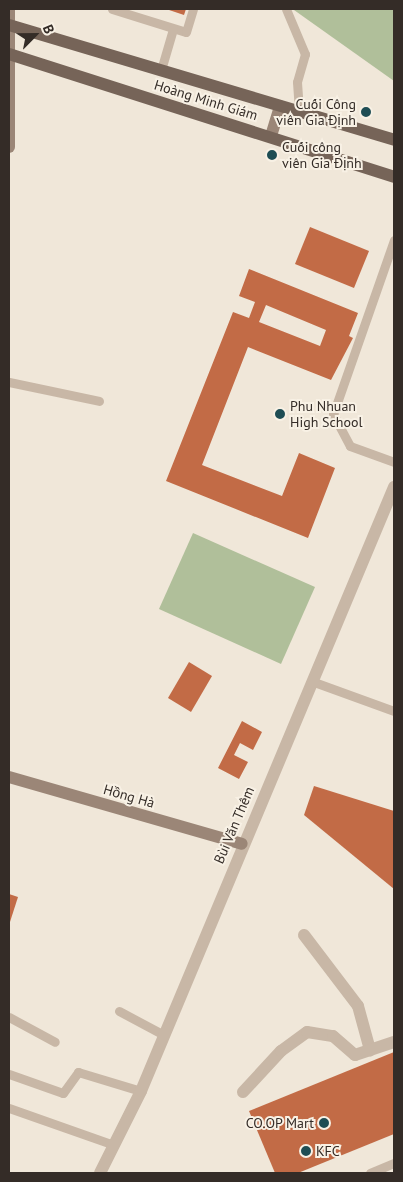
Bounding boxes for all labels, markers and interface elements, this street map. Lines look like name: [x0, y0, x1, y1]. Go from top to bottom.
north arrow: [10, 10, 60, 60]
text: B: [39, 22, 59, 36]
street label: Hoàng Minh Giám: [152, 76, 260, 124]
place label: Cuối Công viên Gia Định: [276, 96, 356, 128]
marker: Cuối Công viên Gia Định: [360, 106, 372, 118]
place label: Cuối công viên Gia Định: [282, 139, 362, 172]
marker: Cuối công viên Gia Định: [266, 149, 278, 161]
place label: Phu Nhuan High School: [290, 398, 363, 431]
marker: Phu Nhuan High School: [274, 408, 286, 420]
street label: Hồng Hà: [101, 781, 157, 811]
street label: Bùi Văn Thêm: [210, 784, 258, 866]
place label: CO.OP Mart: [245, 1115, 314, 1131]
marker: CO.OP Mart: [318, 1117, 330, 1129]
place label: KFC: [316, 1143, 340, 1159]
marker: KFC: [300, 1145, 312, 1157]

